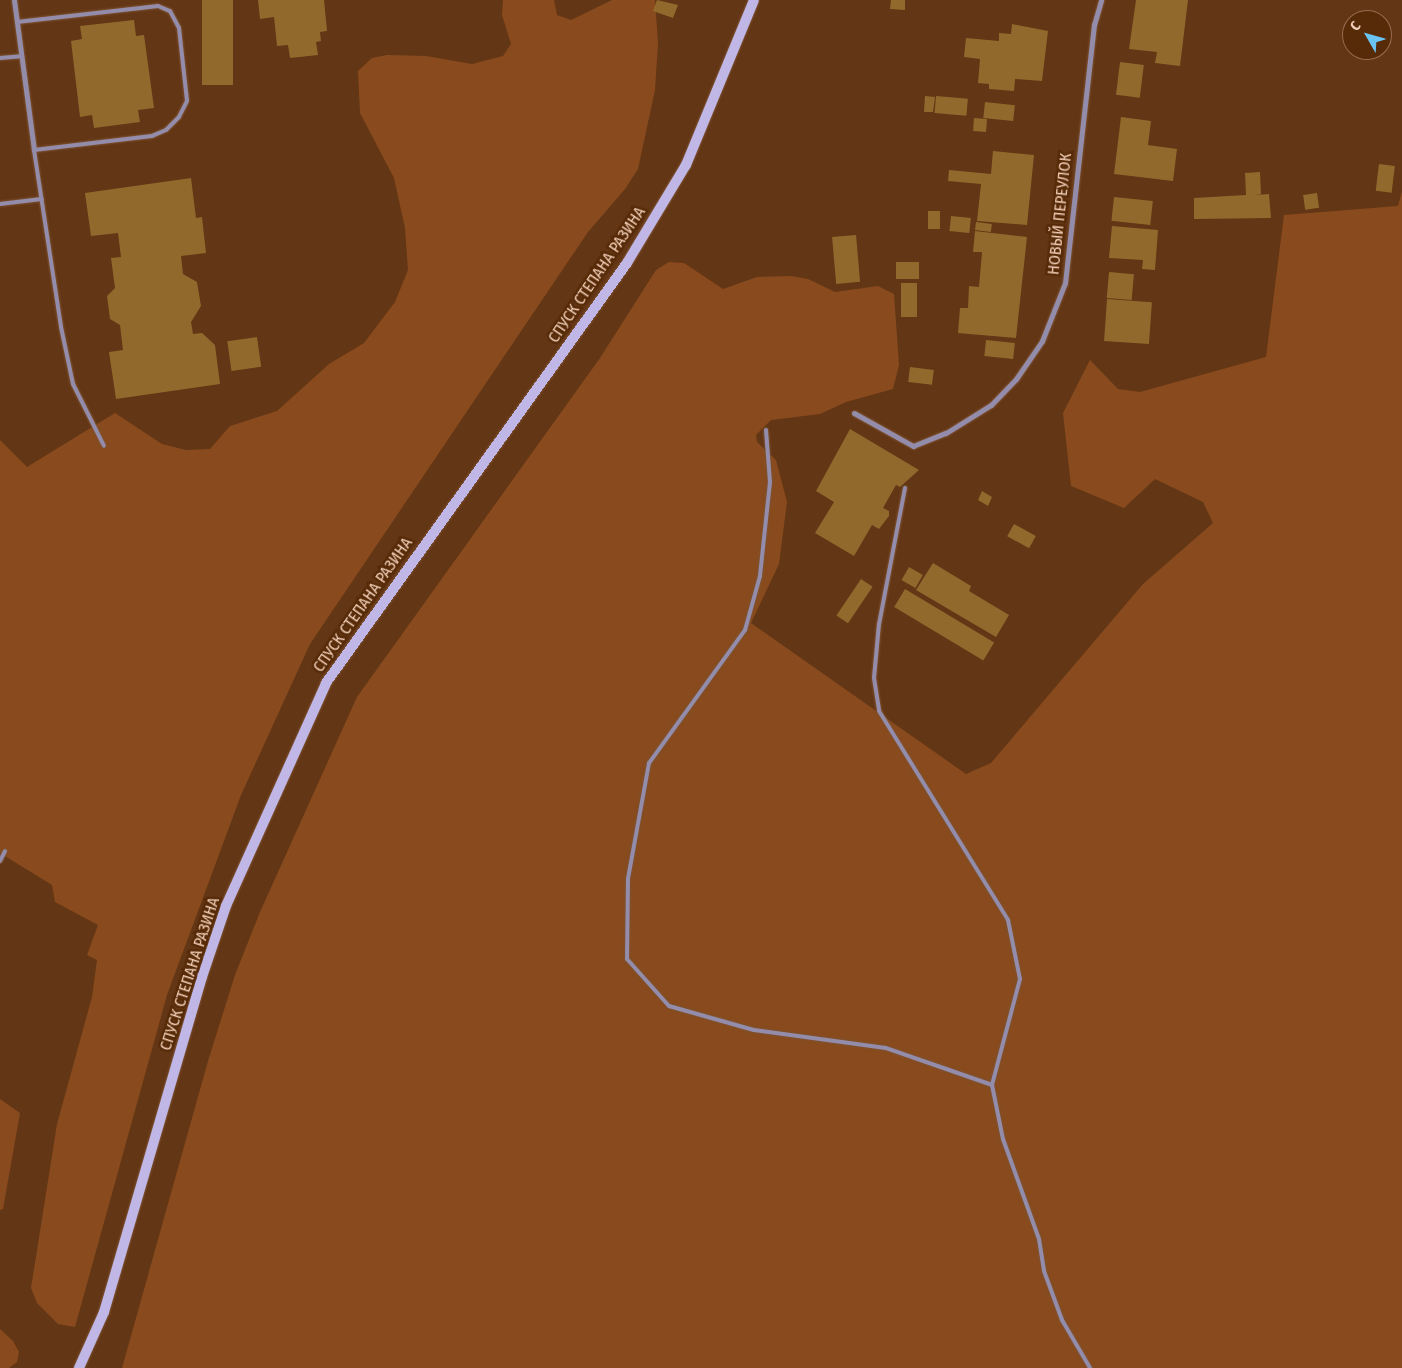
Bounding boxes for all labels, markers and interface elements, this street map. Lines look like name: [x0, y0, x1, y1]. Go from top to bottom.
north arrow: [1342, 10, 1392, 60]
text: С: [1347, 18, 1365, 34]
street label: НОВЫЙ ПЕРЕУЛОК: [1044, 152, 1076, 276]
street label: СПУСК СТЕПАНА РАЗИНА: [544, 203, 650, 347]
street label: СПУСК СТЕПАНА РАЗИНА: [309, 534, 417, 676]
street label: СПУСК СТЕПАНА РАЗИНА: [156, 895, 224, 1053]

